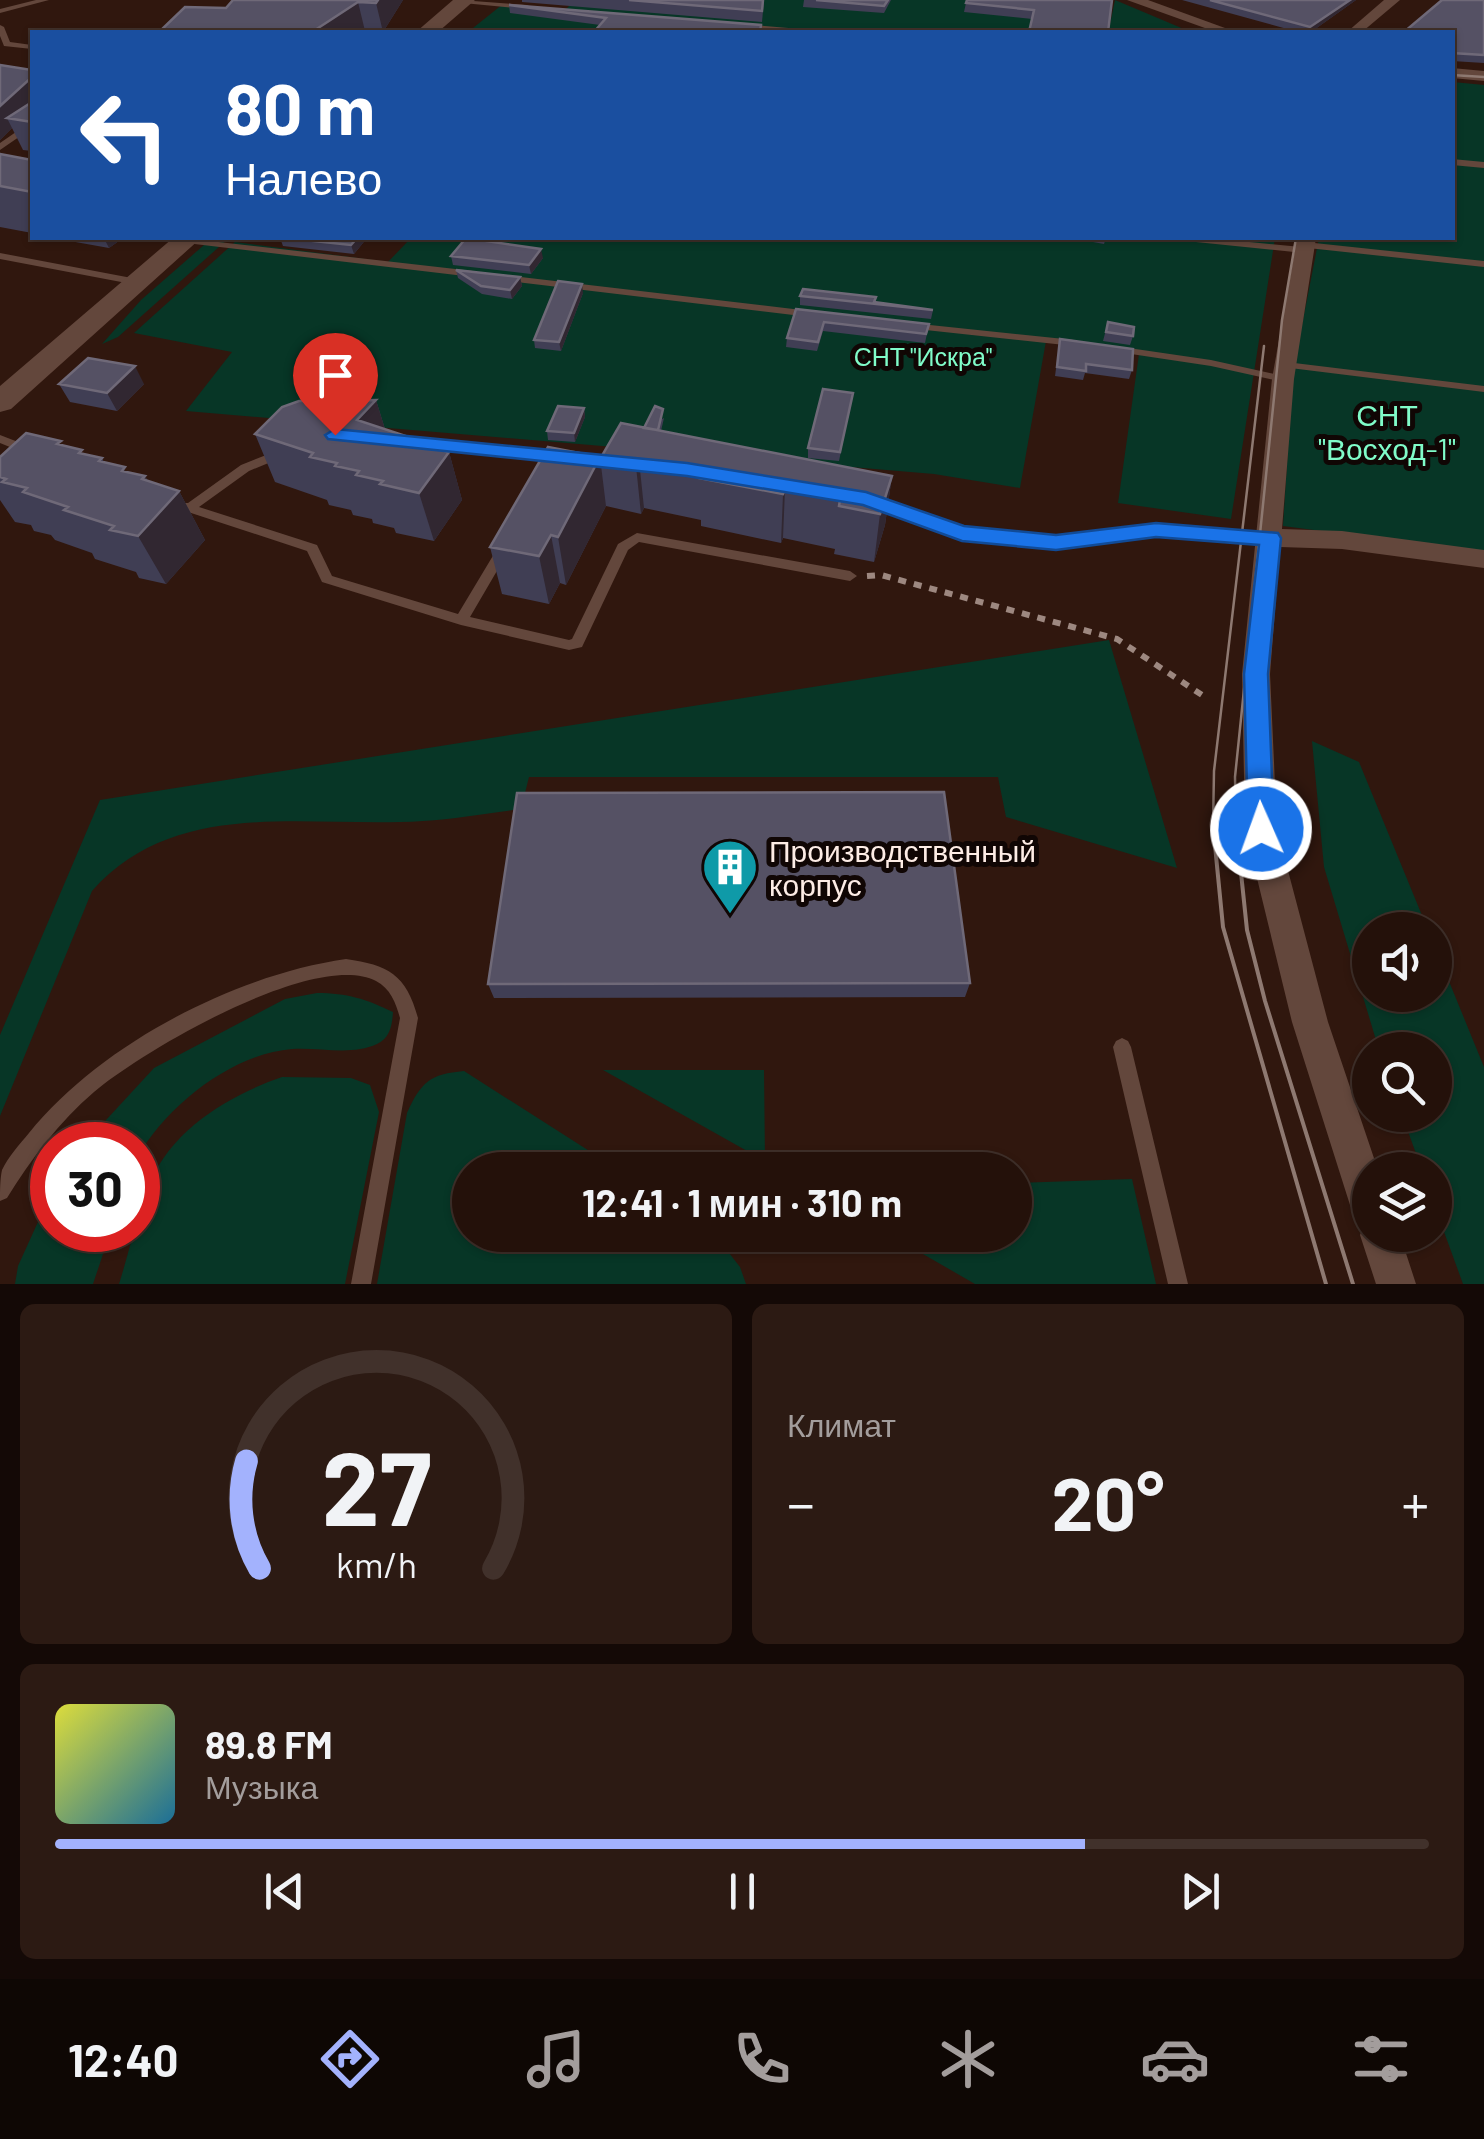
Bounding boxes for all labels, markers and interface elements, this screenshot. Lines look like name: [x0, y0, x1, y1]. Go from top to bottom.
text: 80 m: [225, 65, 375, 149]
icon: left: [60, 70, 190, 200]
text: Налево: [225, 150, 382, 204]
pin: [293, 333, 378, 436]
park label: СНТ "Искра": [854, 341, 992, 371]
icon: arrive: [308, 348, 363, 403]
park label: СНТ "Восход-1": [1318, 396, 1456, 466]
position arrow: [1209, 777, 1313, 881]
place label: Производственный корпус: [769, 832, 1036, 902]
building icon: Производственный корпус: [700, 837, 760, 916]
map controls: [1352, 912, 1452, 1252]
button: sound: [1352, 912, 1452, 1012]
button: search: [1352, 1032, 1452, 1132]
speed limit sign: 30: [30, 1122, 160, 1252]
button: layers: [1352, 1152, 1452, 1252]
text: 12:41 · 1 мин · 310 m: [582, 1179, 902, 1225]
text: Климат: [787, 1405, 896, 1443]
text: 27: [321, 1422, 431, 1547]
text: 20°: [1052, 1456, 1164, 1546]
text: −: [787, 1469, 815, 1535]
text: +: [1401, 1469, 1429, 1535]
text: km/h: [336, 1542, 416, 1585]
text: 89.8 FM: [205, 1721, 333, 1767]
text: Музыка: [205, 1767, 318, 1805]
icon: previous: [257, 1864, 312, 1919]
icon: pause: [715, 1864, 770, 1919]
icon: next: [1173, 1864, 1228, 1919]
icon: directions: [315, 2024, 385, 2094]
icon: music: [521, 2024, 591, 2094]
icon: phone: [727, 2024, 797, 2094]
icon: climate: [933, 2024, 1003, 2094]
icon: car: [1140, 2024, 1210, 2094]
icon: filters: [1346, 2024, 1416, 2094]
text: 12:40: [68, 2032, 179, 2086]

